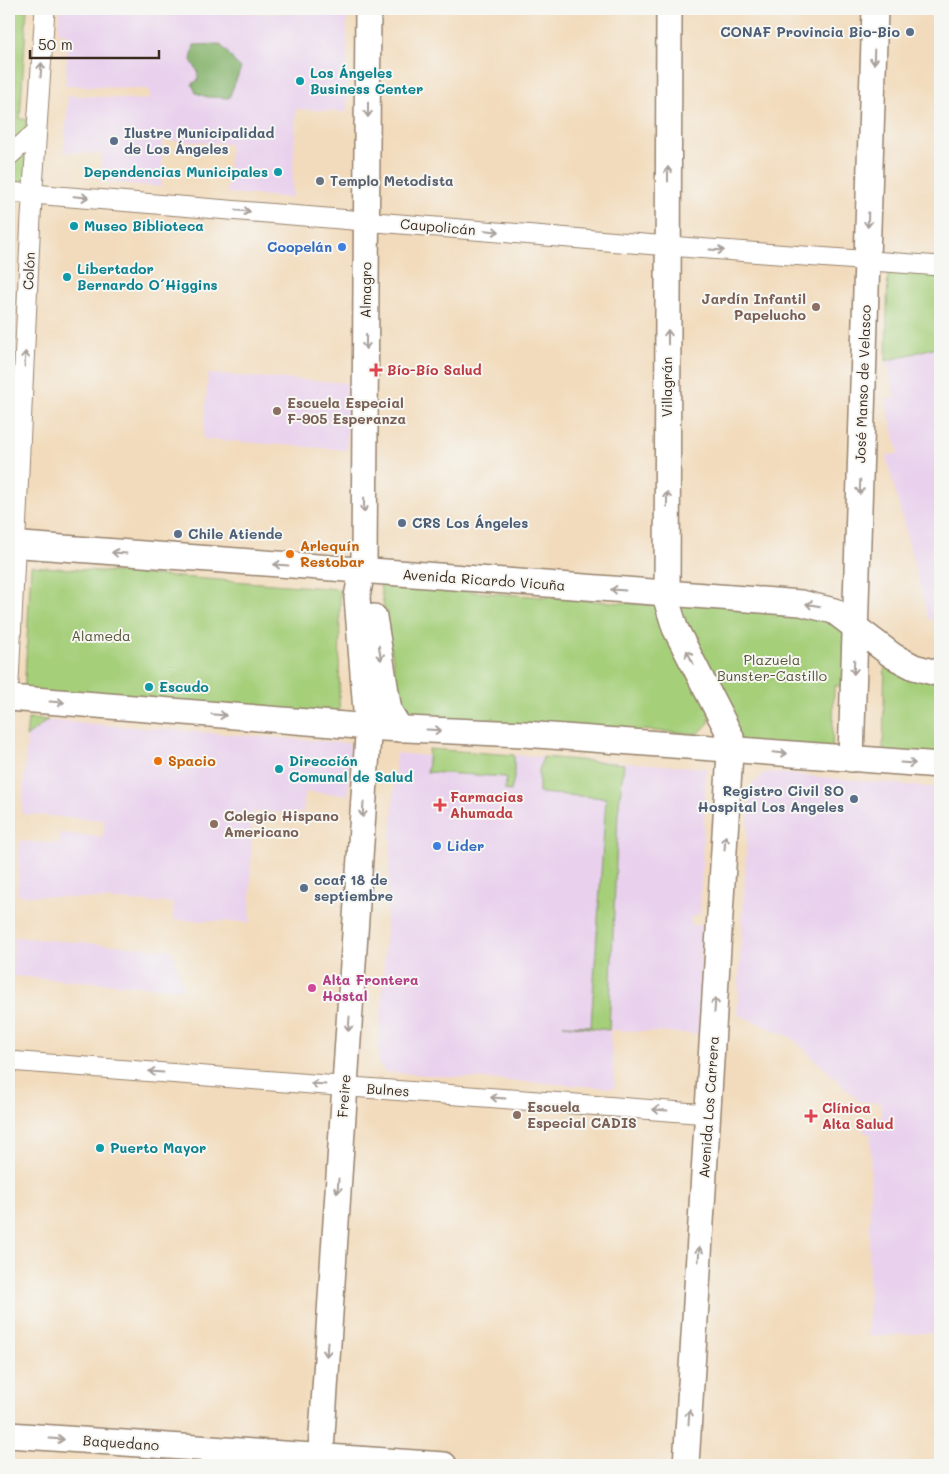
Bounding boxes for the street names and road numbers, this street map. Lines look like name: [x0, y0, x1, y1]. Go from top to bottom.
street label: Caupolicán: [399, 214, 477, 239]
street label: Colón: [18, 252, 39, 290]
street label: Almagro: [356, 262, 375, 318]
street label: José Manso de Velasco: [850, 304, 875, 463]
street label: Villagrán: [657, 357, 676, 417]
street label: Avenida Ricardo Vicuña: [402, 564, 566, 595]
street label: Avenida Los Carrera: [694, 1035, 723, 1179]
street label: Freire: [333, 1074, 354, 1118]
street label: Bulnes: [366, 1079, 410, 1100]
street label: Baquedano: [82, 1430, 160, 1455]

